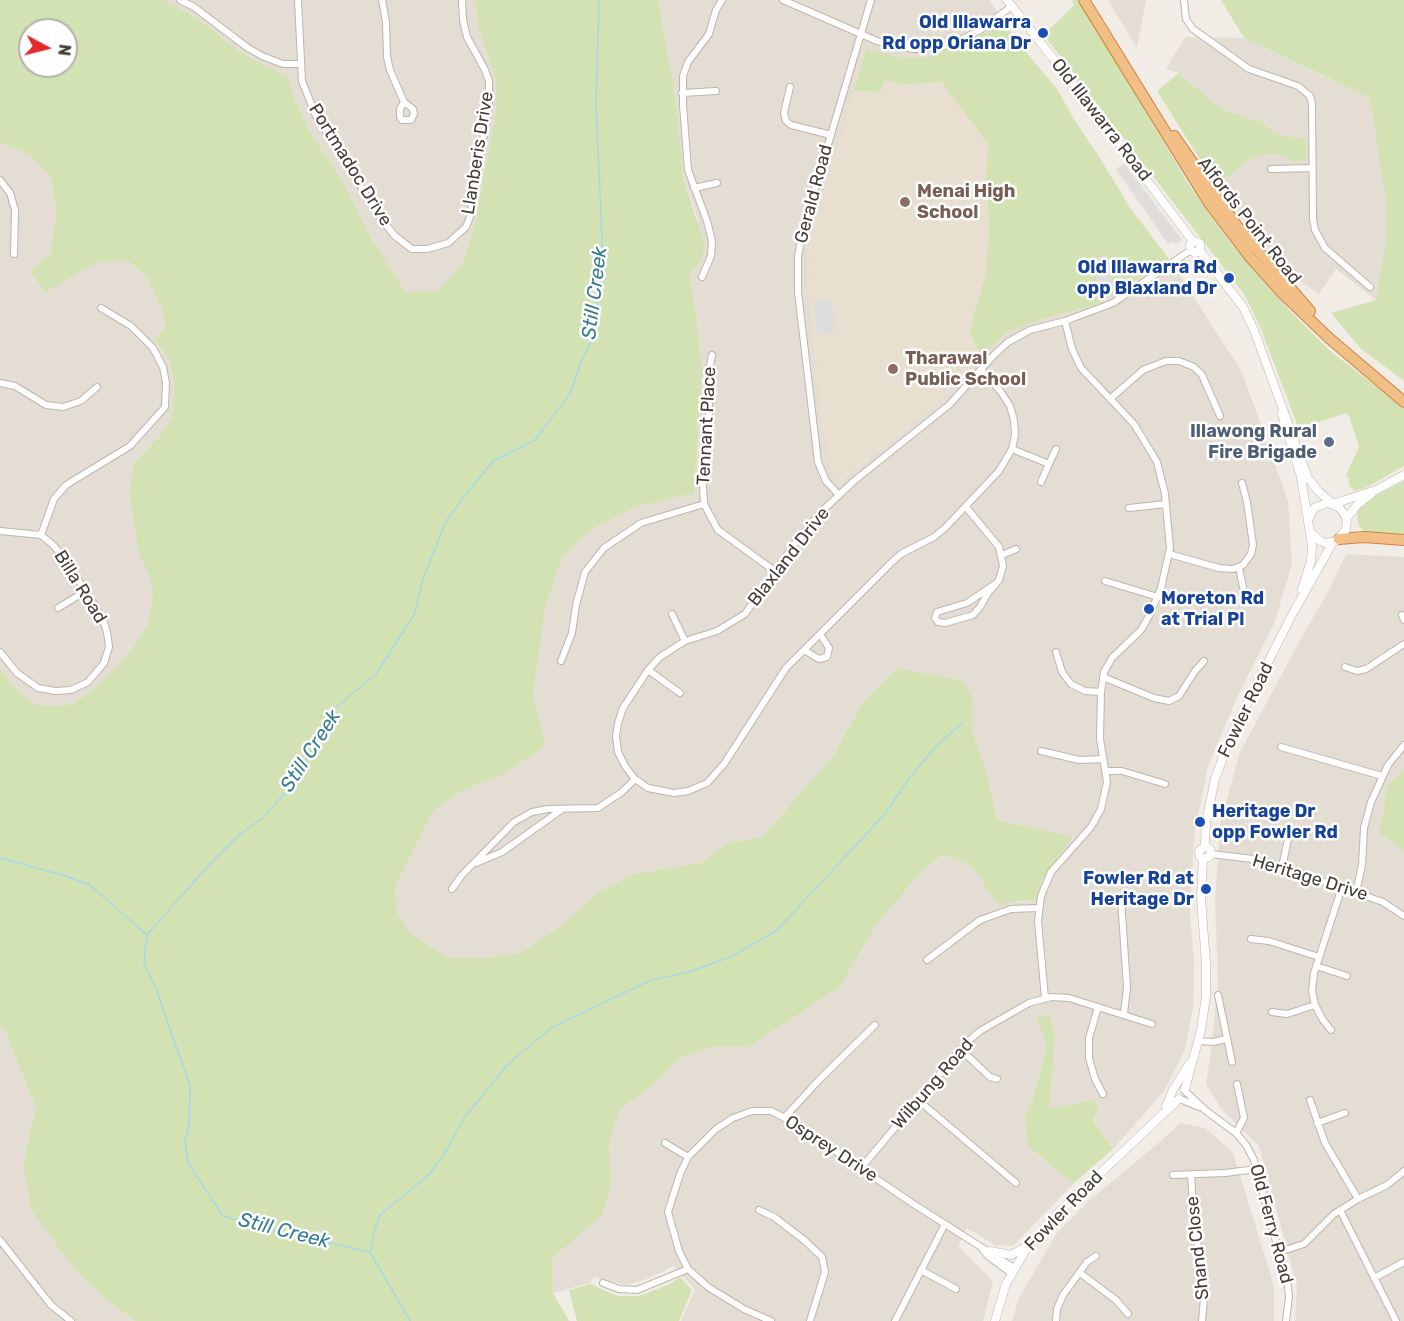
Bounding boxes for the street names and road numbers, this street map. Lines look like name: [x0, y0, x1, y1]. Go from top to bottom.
street label: Old Illawarra Road: [1046, 54, 1156, 186]
street label: Llanberis Drive: [458, 90, 498, 216]
street label: Portmadoc Drive: [304, 100, 396, 230]
street label: Gerald Road: [790, 142, 838, 246]
street label: Alfords Point Road: [1193, 153, 1305, 289]
street label: Tennant Place: [693, 366, 721, 486]
street label: Blaxland Drive: [744, 503, 834, 611]
street label: Billa Road: [49, 546, 111, 628]
street label: Fowler Road: [1214, 659, 1278, 761]
street label: Heritage Drive: [1250, 850, 1370, 906]
street label: Wilbung Road: [888, 1034, 978, 1134]
street label: Osprey Drive: [781, 1111, 881, 1187]
street label: Old Ferry Road: [1245, 1162, 1297, 1286]
street label: Fowler Road: [1020, 1166, 1108, 1256]
street label: Shand Close: [1182, 1195, 1214, 1301]

